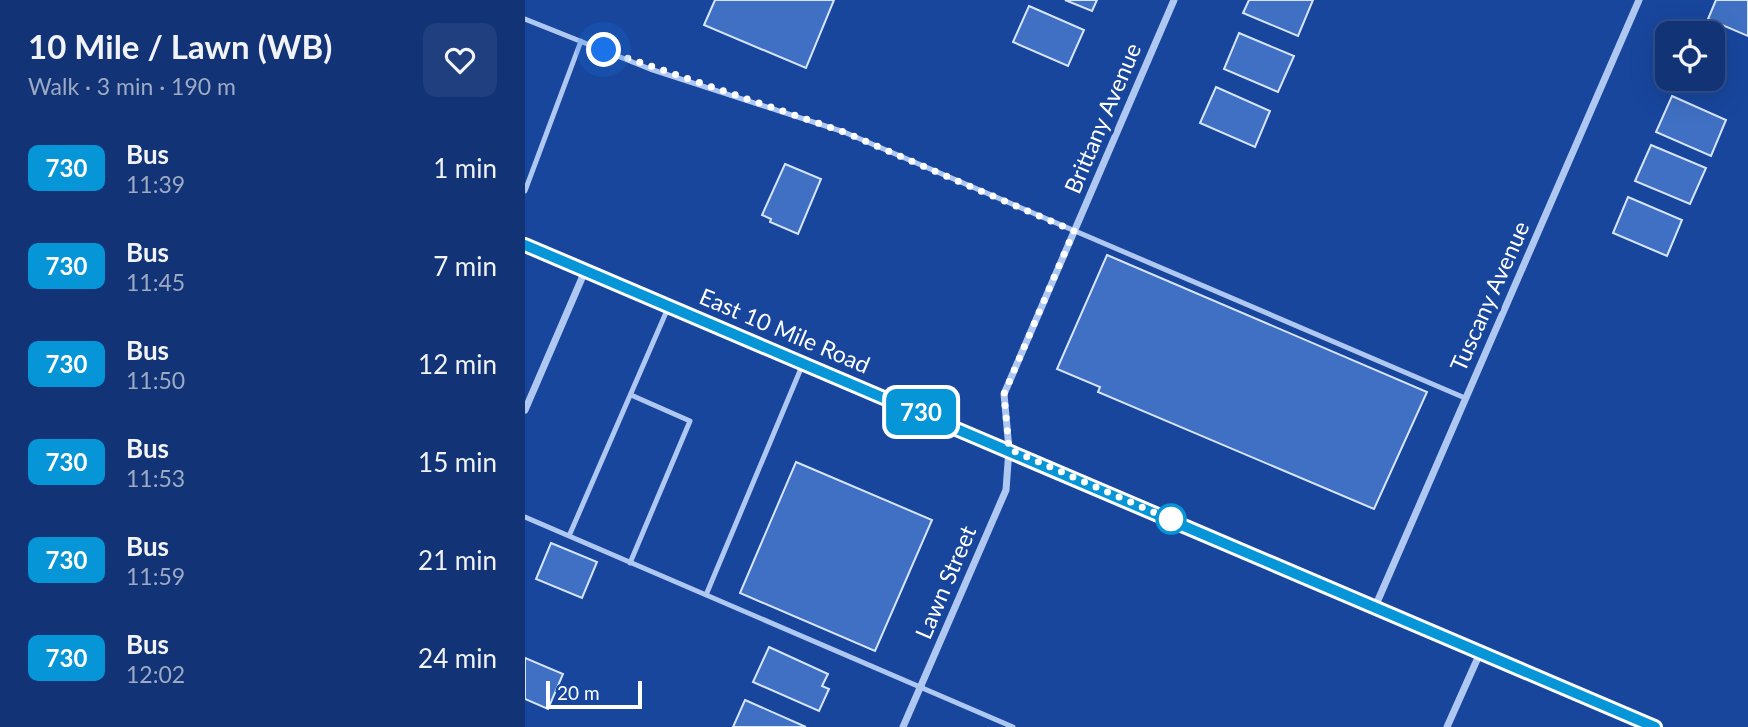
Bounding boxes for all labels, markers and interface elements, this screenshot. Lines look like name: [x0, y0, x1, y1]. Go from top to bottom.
map controls: [1655, 21, 1725, 91]
button: locate: [1655, 21, 1725, 91]
button: heart: [423, 23, 497, 97]
text: 10 Mile / Lawn (WB): [28, 26, 332, 66]
your location: [586, 32, 621, 67]
street label: Brittany Avenue: [1058, 39, 1146, 197]
text: Walk · 3 min · 190 m: [28, 72, 236, 100]
text: Bus: [126, 138, 169, 170]
text: 1 min: [433, 152, 497, 184]
text: 730: [46, 153, 87, 182]
text: 11:39: [126, 170, 185, 198]
street label: Tuscany Avenue: [1443, 217, 1535, 375]
text: Bus: [126, 236, 169, 268]
text: 7 min: [433, 250, 497, 282]
text: 730: [46, 251, 87, 280]
text: 11:45: [126, 268, 185, 296]
street label: East 10 Mile Road: [696, 281, 874, 379]
text: Bus: [126, 334, 169, 366]
text: 12 min: [418, 348, 497, 380]
text: 730: [46, 349, 87, 378]
text: 11:50: [126, 366, 185, 394]
line badge: 730: [881, 389, 961, 435]
text: 730: [900, 397, 942, 426]
text: Bus: [126, 432, 169, 464]
text: 15 min: [418, 446, 497, 478]
text: 730: [46, 447, 87, 476]
text: 11:53: [126, 464, 185, 492]
unlabelled marker: [1156, 504, 1186, 534]
street label: Lawn Street: [909, 520, 982, 643]
text: Bus: [126, 530, 169, 562]
text: 21 min: [418, 544, 497, 576]
text: 730: [46, 545, 87, 574]
text: 11:59: [126, 562, 185, 590]
text: Bus: [126, 628, 169, 660]
text: 24 min: [418, 642, 497, 674]
text: 730: [46, 643, 87, 672]
text: 12:02: [126, 660, 185, 688]
scale bar: [546, 678, 642, 710]
text: 20 m: [557, 681, 600, 704]

